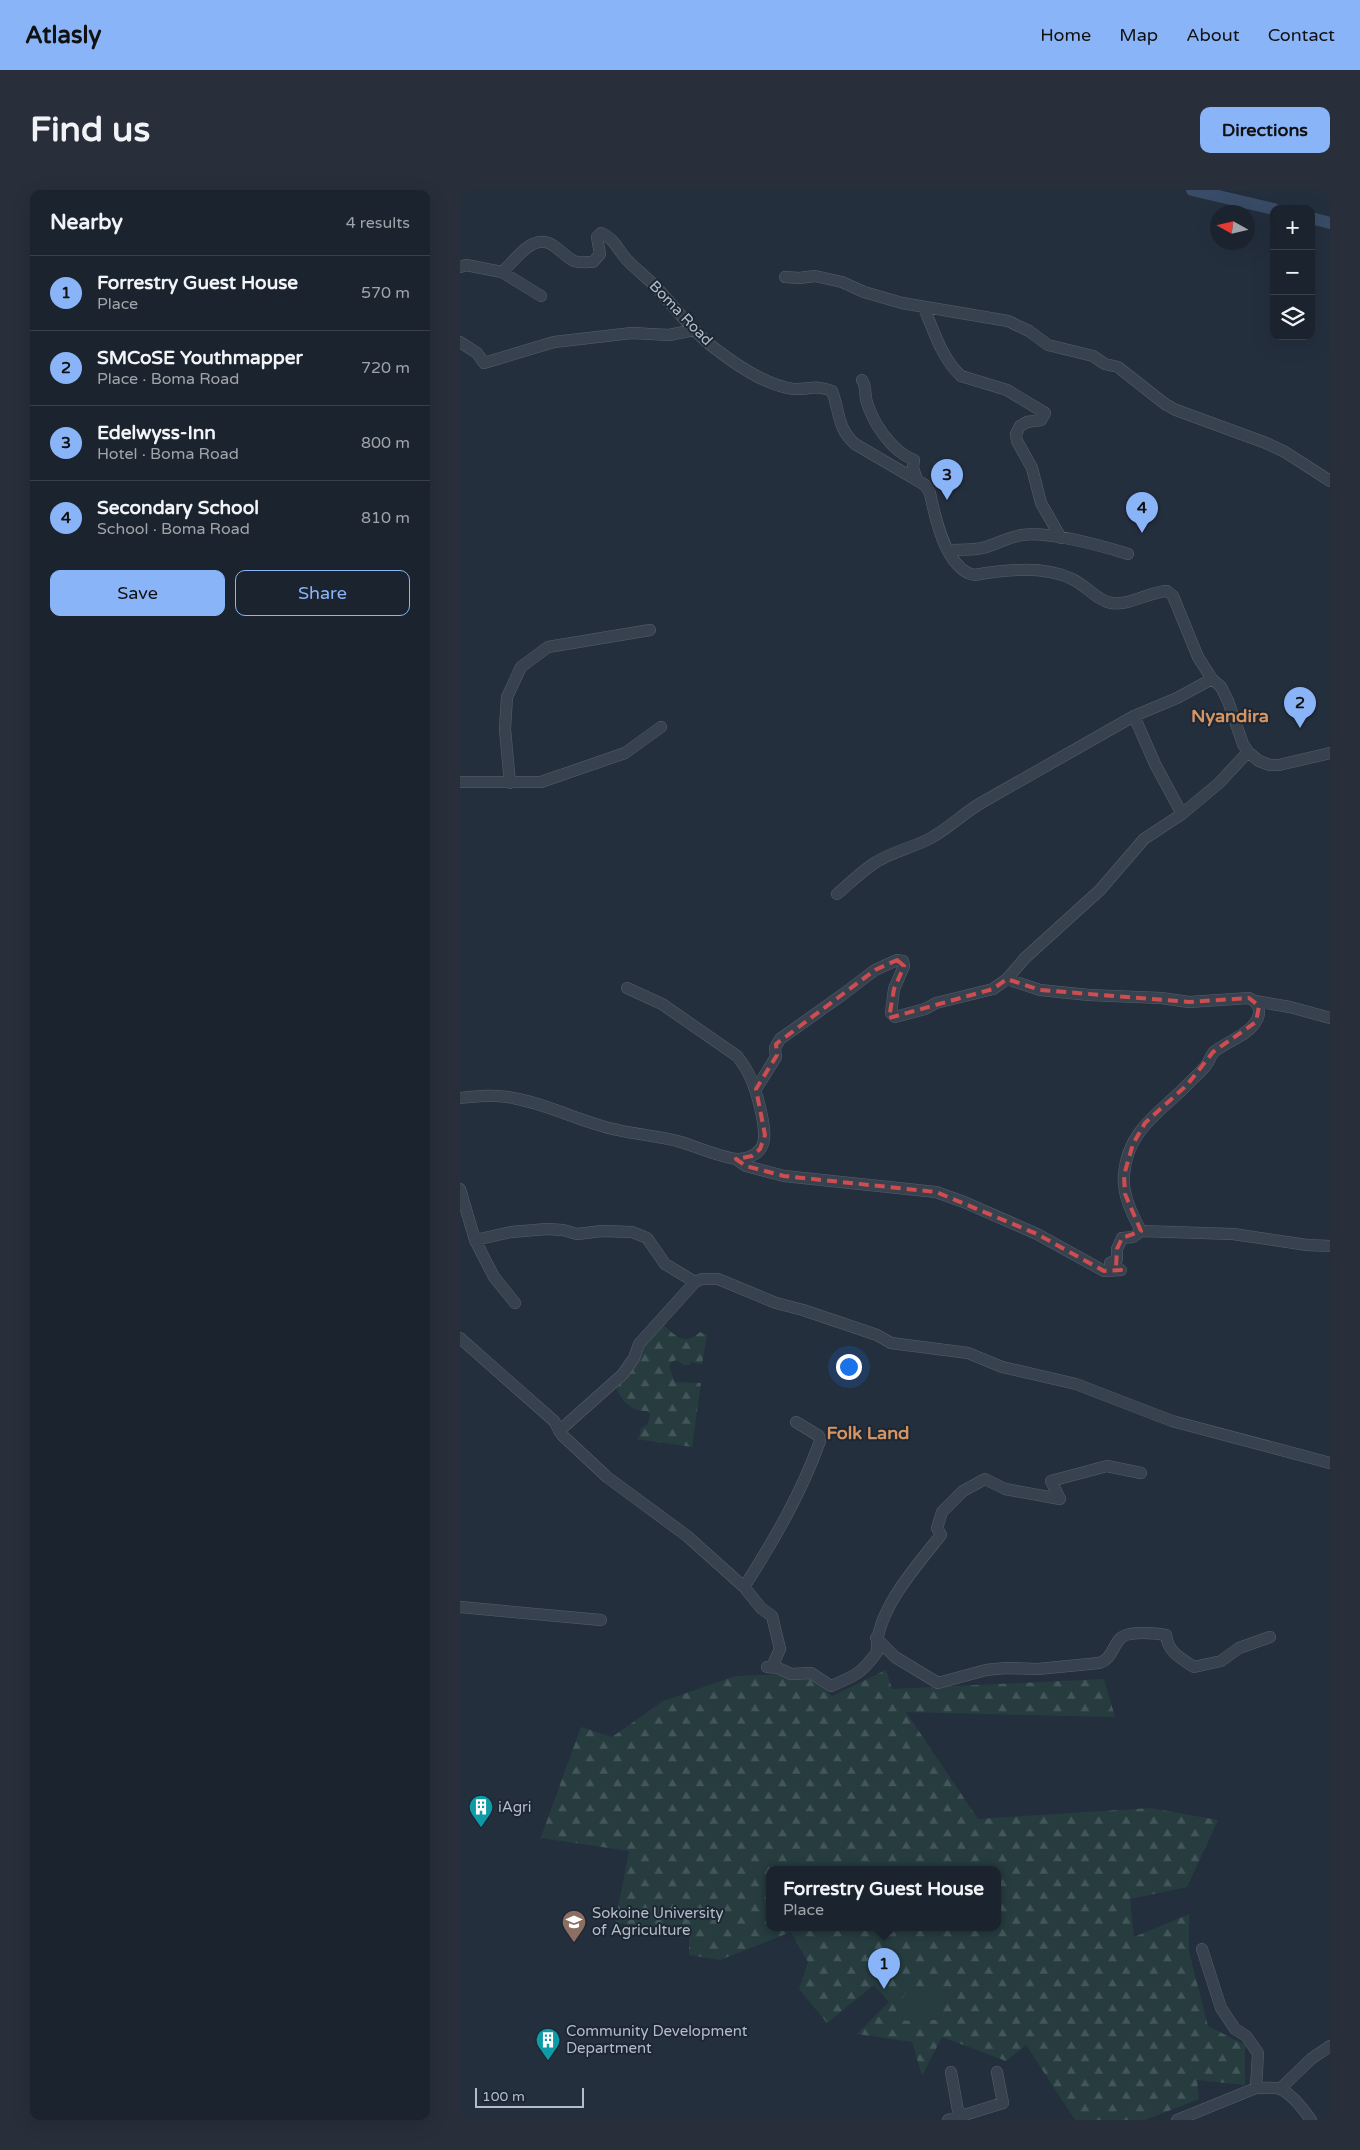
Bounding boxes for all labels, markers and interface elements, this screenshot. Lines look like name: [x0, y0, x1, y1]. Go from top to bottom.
text: Atlasly: [25, 21, 101, 50]
text: Home: [1040, 24, 1091, 46]
text: Map: [1119, 24, 1158, 46]
text: About: [1186, 24, 1240, 46]
text: Contact: [1268, 24, 1335, 46]
button: Directions: [1200, 107, 1330, 153]
text: Find us: [30, 109, 150, 151]
north arrow: [1210, 205, 1255, 250]
map controls: [1270, 205, 1315, 340]
button: +: [1270, 205, 1315, 250]
text: Nearby: [50, 210, 123, 235]
text: 4 results: [346, 213, 410, 233]
button: −: [1270, 250, 1315, 295]
text: Forrestry Guest House: [97, 272, 298, 294]
street label: Boma Road: [646, 277, 716, 349]
text: 1: [61, 283, 71, 303]
text: 570 m: [361, 283, 410, 303]
text: Place: [97, 294, 138, 314]
button: layers: [1270, 295, 1315, 340]
text: SMCoSE Youthmapper: [97, 347, 303, 369]
text: 2: [61, 358, 71, 378]
text: 720 m: [361, 358, 410, 378]
text: Place · Boma Road: [97, 369, 239, 389]
text: Edelwyss-Inn: [97, 422, 216, 444]
text: 3: [61, 433, 71, 453]
text: 800 m: [361, 433, 410, 453]
text: Hotel · Boma Road: [97, 444, 239, 464]
pin: 3: [931, 459, 963, 500]
pin: 4: [1126, 492, 1158, 533]
text: Secondary School: [97, 497, 259, 519]
text: 4: [61, 508, 71, 528]
text: 810 m: [361, 508, 410, 528]
text: School · Boma Road: [97, 519, 250, 539]
button: Save: [50, 570, 225, 616]
button: Share: [235, 570, 410, 616]
pin: 2: [1284, 687, 1316, 728]
district label: Nyandira: [1191, 705, 1269, 727]
your location: [836, 1354, 862, 1380]
district label: Folk Land: [827, 1422, 909, 1444]
building icon: iAgri: [468, 1794, 494, 1828]
place label: iAgri: [498, 1798, 532, 1816]
popup: [766, 1866, 1001, 1931]
text: Forrestry Guest House: [783, 1878, 984, 1900]
text: Place: [783, 1900, 824, 1920]
place label: Sokoine University of Agriculture: [592, 1904, 723, 1939]
school or university icon: Sokoine University of Agriculture: [561, 1909, 587, 1943]
pin: 1: [868, 1948, 900, 1989]
place label: Community Development Department: [566, 2022, 748, 2057]
building icon: Community Development Department: [535, 2027, 561, 2061]
scale bar: [475, 2085, 584, 2108]
text: 100 m: [482, 2088, 525, 2105]

